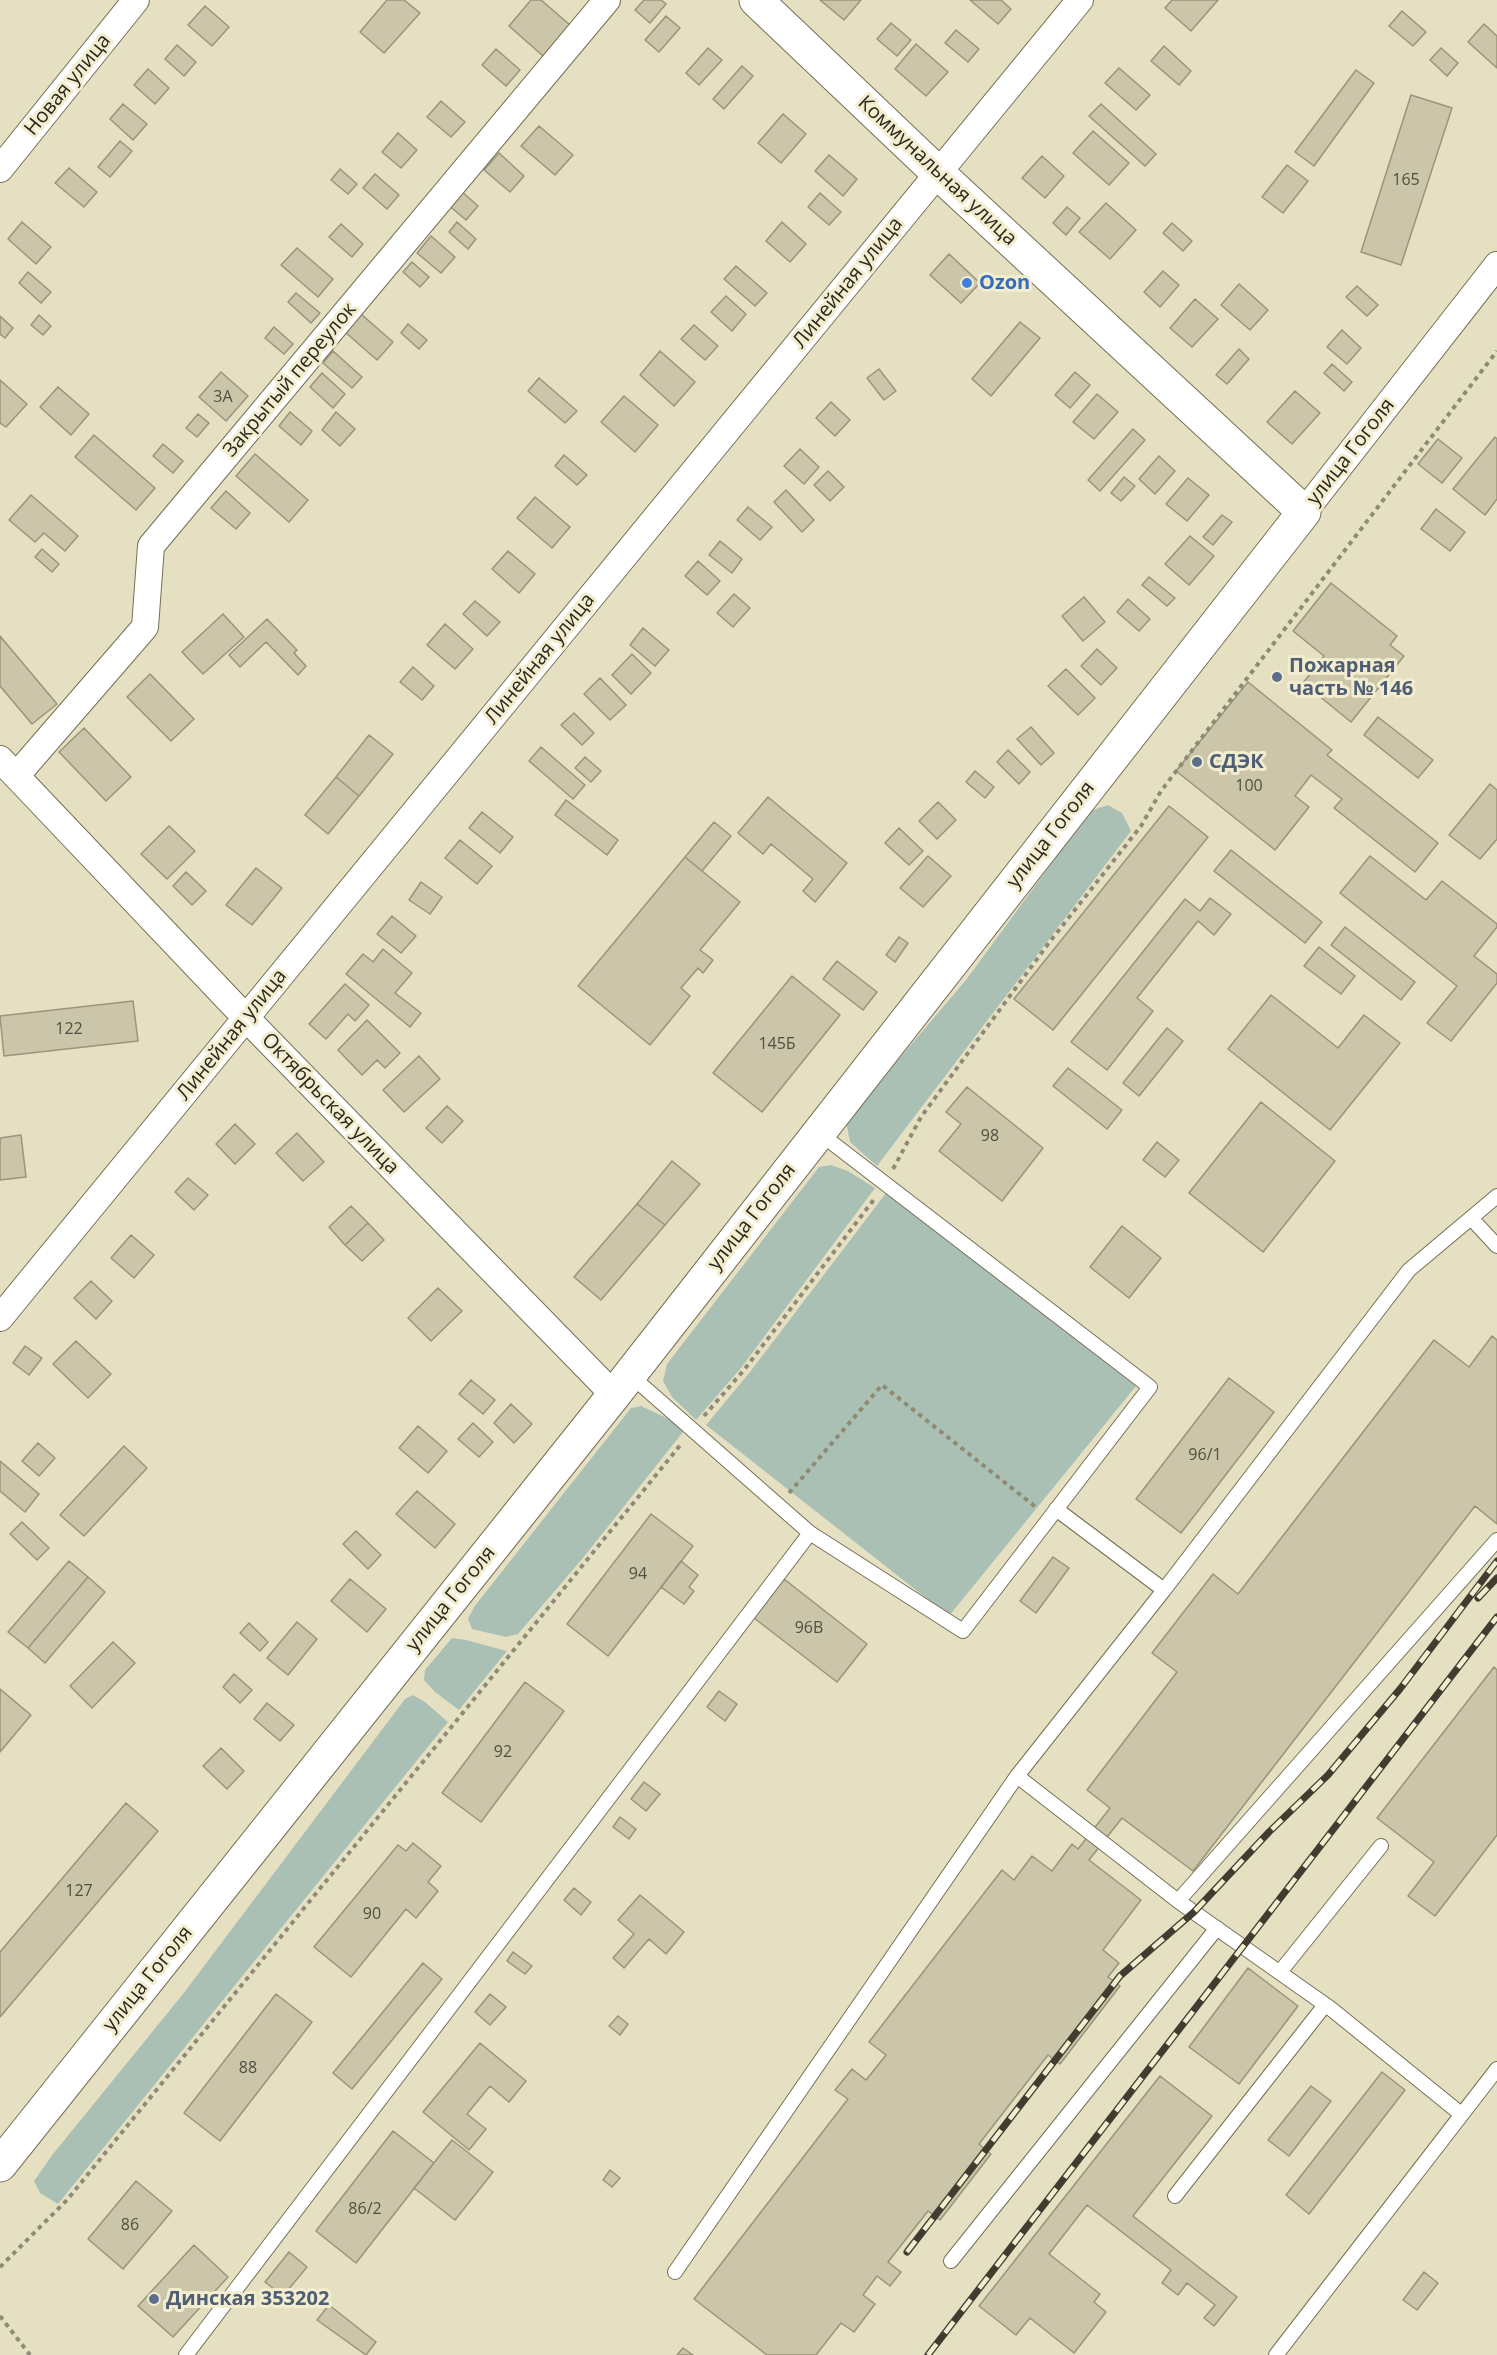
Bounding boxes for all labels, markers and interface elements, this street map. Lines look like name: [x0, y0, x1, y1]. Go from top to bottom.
street label: Новая улица: [20, 29, 116, 141]
street label: Коммунальная улица: [853, 91, 1021, 251]
house number: 165: [1392, 170, 1420, 190]
street label: Линейная улица: [788, 213, 908, 353]
place label: Ozon: [979, 271, 1030, 295]
marker: Ozon: [960, 276, 974, 290]
street label: Закрытый переулок: [218, 298, 362, 462]
house number: 3А: [213, 387, 233, 407]
street label: улица Гоголя: [1302, 394, 1400, 510]
street label: Линейная улица: [480, 589, 600, 729]
place label: Пожарная часть № 146: [1289, 654, 1413, 701]
marker: Пожарная часть № 146: [1270, 670, 1284, 684]
place label: СДЭК: [1209, 750, 1264, 774]
marker: СДЭК: [1190, 755, 1204, 769]
house number: 100: [1235, 776, 1263, 796]
street label: улица Гоголя: [1002, 777, 1100, 893]
street label: Линейная улица: [172, 965, 292, 1105]
house number: 122: [55, 1019, 83, 1039]
street label: Октябрьская улица: [256, 1028, 404, 1180]
house number: 145Б: [758, 1034, 796, 1054]
house number: 98: [981, 1126, 999, 1146]
street label: улица Гоголя: [703, 1159, 801, 1275]
house number: 96/1: [1188, 1445, 1222, 1465]
street label: улица Гоголя: [401, 1541, 501, 1657]
house number: 94: [629, 1564, 647, 1584]
house number: 96В: [795, 1618, 823, 1638]
house number: 92: [494, 1742, 512, 1762]
house number: 127: [65, 1881, 93, 1901]
house number: 90: [363, 1904, 381, 1924]
street label: улица Гоголя: [98, 1921, 198, 2037]
house number: 88: [239, 2058, 257, 2078]
house number: 86/2: [348, 2199, 382, 2219]
house number: 86: [121, 2215, 139, 2235]
place label: Динская 353202: [166, 2287, 329, 2311]
marker: Динская 353202: [147, 2292, 161, 2306]

